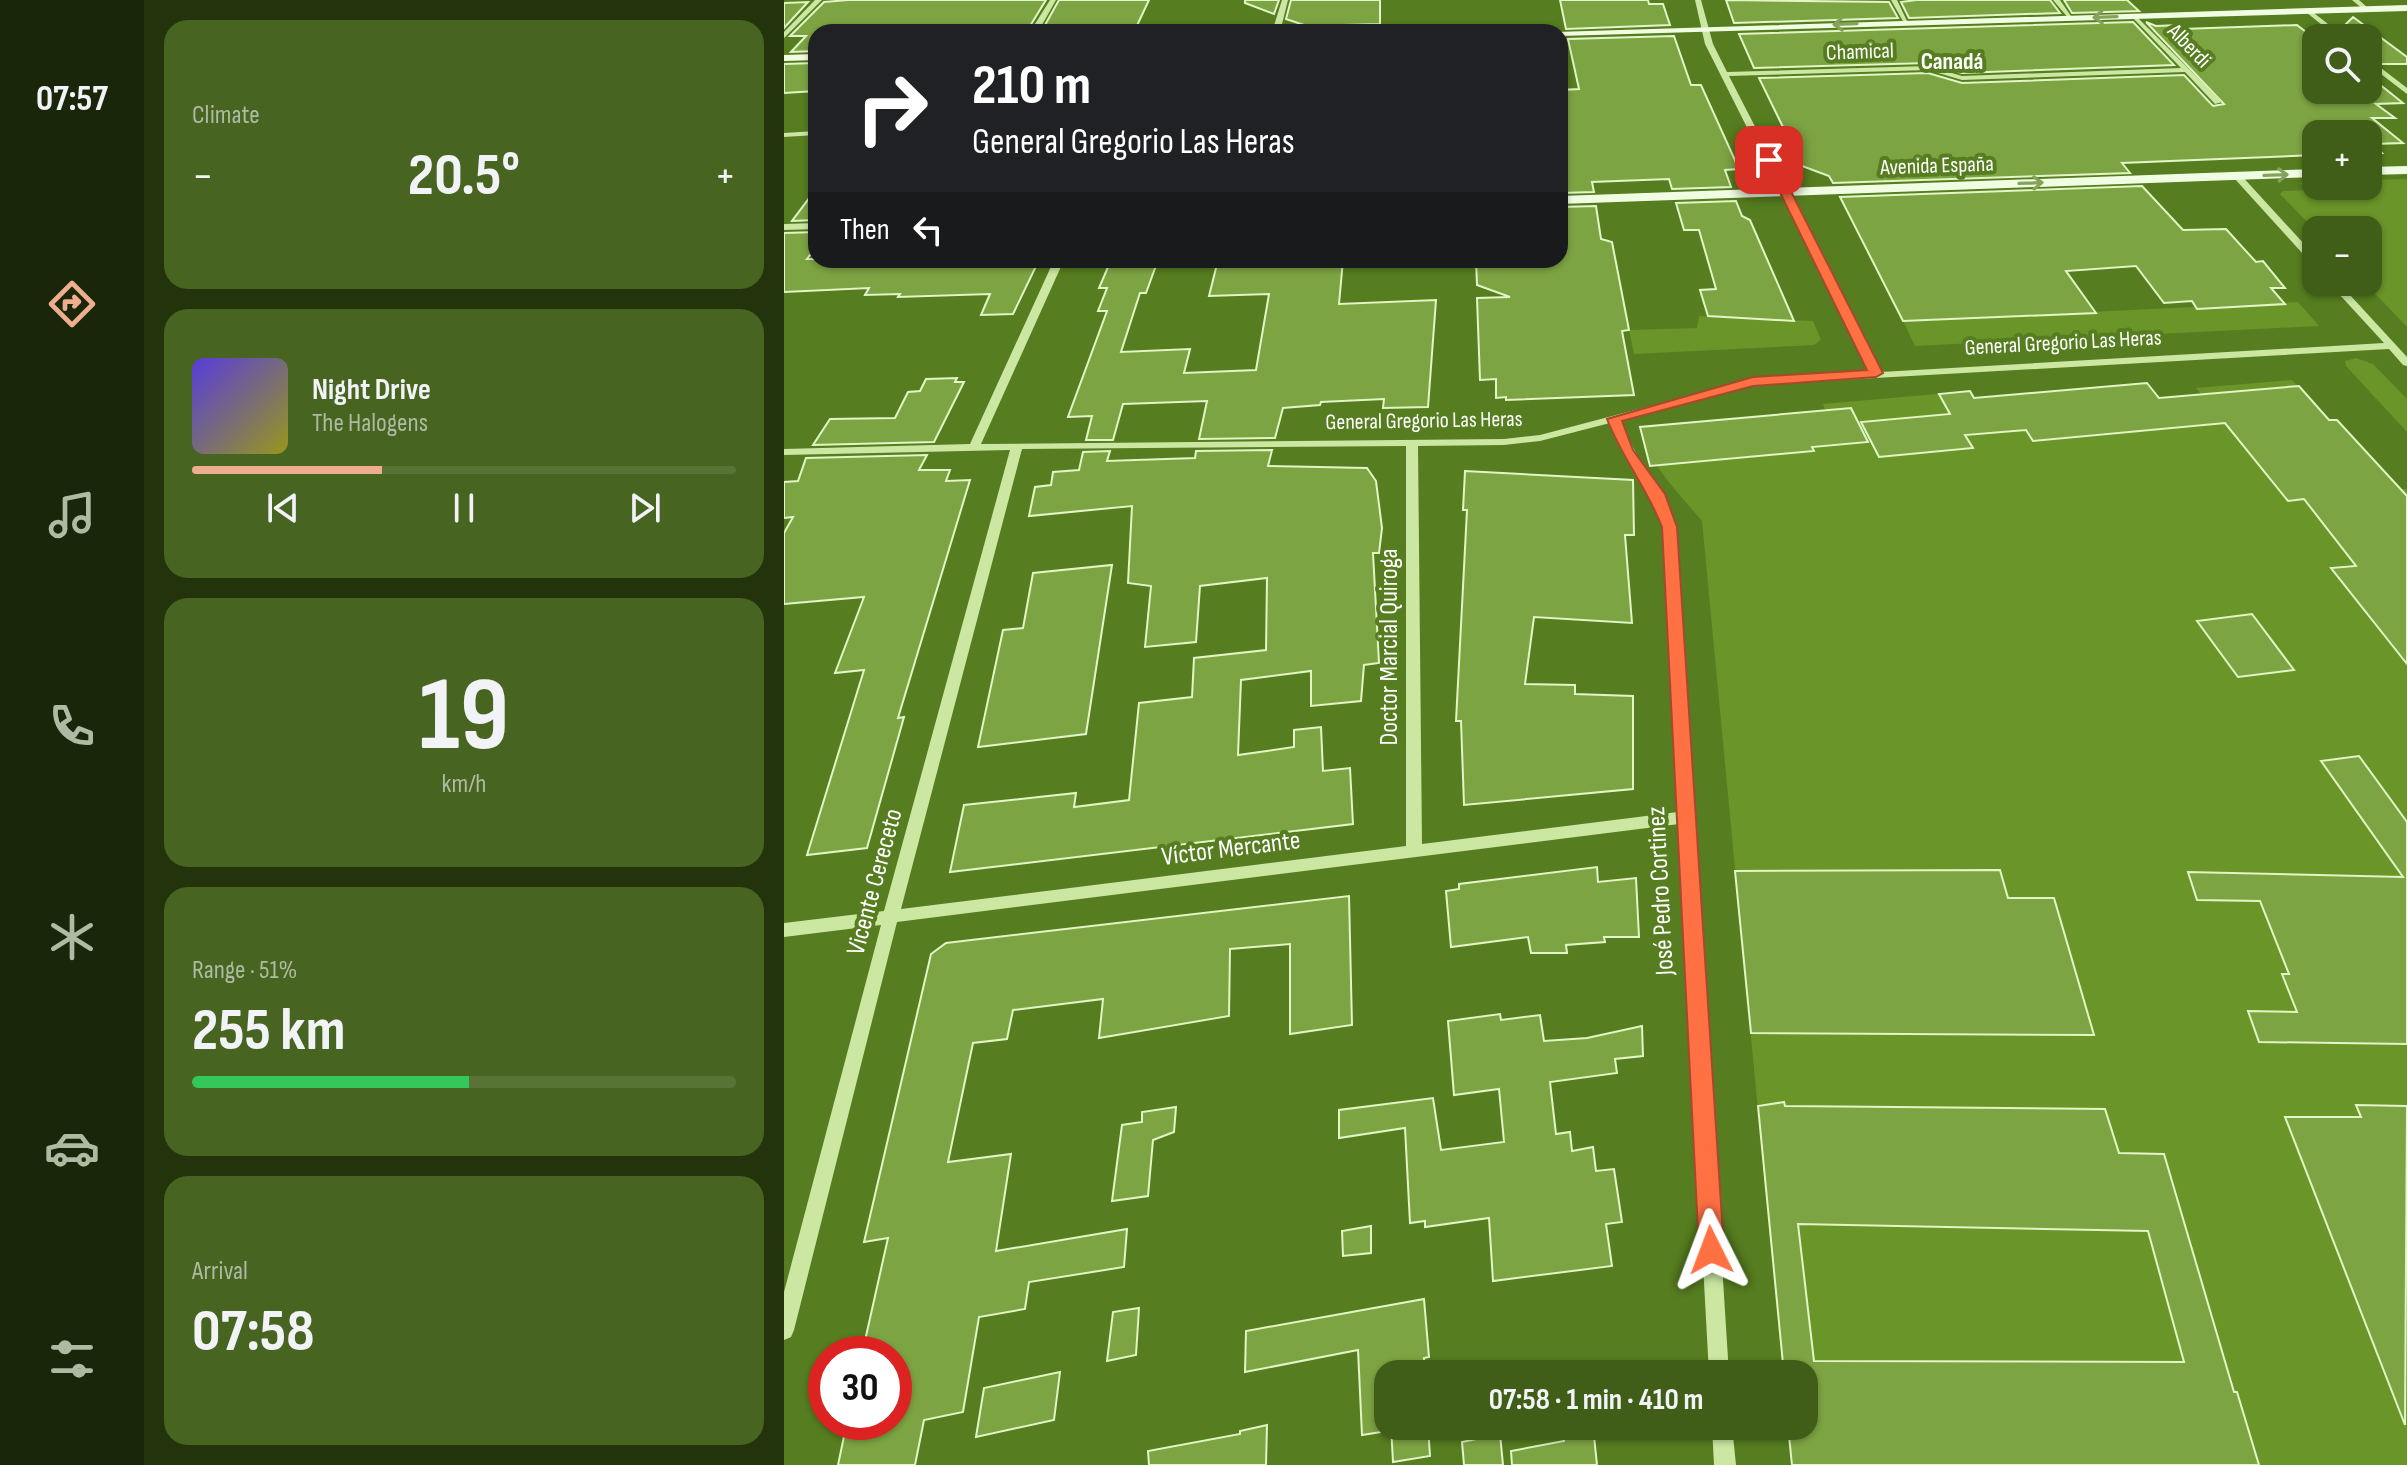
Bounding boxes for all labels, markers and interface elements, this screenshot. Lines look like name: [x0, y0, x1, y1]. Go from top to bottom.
one-way arrow: [2092, 9, 2119, 24]
one-way arrow: [1832, 17, 1859, 32]
street label: Alberdi: [2161, 18, 2216, 74]
map controls: [2302, 24, 2382, 296]
button: search: [2302, 24, 2382, 104]
street label: Chamical: [1826, 37, 1894, 67]
district label: Canadá: [1921, 47, 1983, 76]
text: 210 m: [972, 53, 1091, 120]
icon: right: [840, 56, 944, 160]
text: 07:57: [36, 78, 108, 121]
text: Climate: [192, 100, 260, 131]
button: +: [2302, 120, 2382, 200]
text: General Gregorio Las Heras: [972, 121, 1295, 164]
pin: [1735, 126, 1803, 194]
icon: arrive: [1747, 138, 1791, 182]
text: 20.5°: [408, 140, 520, 212]
text: −: [192, 150, 214, 203]
text: +: [714, 150, 736, 203]
street label: Avenida España: [1879, 151, 1994, 182]
one-way arrow: [2262, 167, 2289, 182]
one-way arrow: [2017, 175, 2044, 190]
icon: left: [906, 208, 950, 252]
text: Then: [840, 212, 890, 248]
button: −: [2302, 216, 2382, 296]
icon: directions: [44, 276, 100, 332]
street label: General Gregorio Las Heras: [1964, 324, 2162, 362]
text: Night Drive: [312, 372, 431, 408]
street label: General Gregorio Las Heras: [1325, 406, 1523, 436]
text: The Halogens: [312, 408, 428, 439]
icon: previous: [261, 486, 305, 530]
icon: pause: [442, 486, 486, 530]
icon: next: [623, 486, 667, 530]
icon: music: [44, 487, 100, 543]
street label: Doctor Marcial Quiroga: [1374, 549, 1405, 745]
text: 19: [419, 654, 509, 779]
icon: phone: [44, 698, 100, 754]
text: km/h: [442, 769, 486, 800]
street label: Vicente Cereceto: [841, 805, 909, 959]
street label: José Pedro Cortinez: [1641, 806, 1681, 977]
street label: Víctor Mercante: [1160, 825, 1302, 873]
icon: climate: [44, 909, 100, 965]
text: Range · 51%: [192, 955, 297, 986]
text: 255 km: [192, 995, 345, 1067]
icon: car: [44, 1120, 100, 1176]
position arrow: [1669, 1208, 1753, 1292]
text: Arrival: [192, 1256, 248, 1287]
text: 07:58: [192, 1296, 314, 1368]
icon: filters: [44, 1331, 100, 1387]
speed limit sign: 30: [808, 1336, 912, 1440]
text: 07:58 · 1 min · 410 m: [1489, 1382, 1703, 1418]

